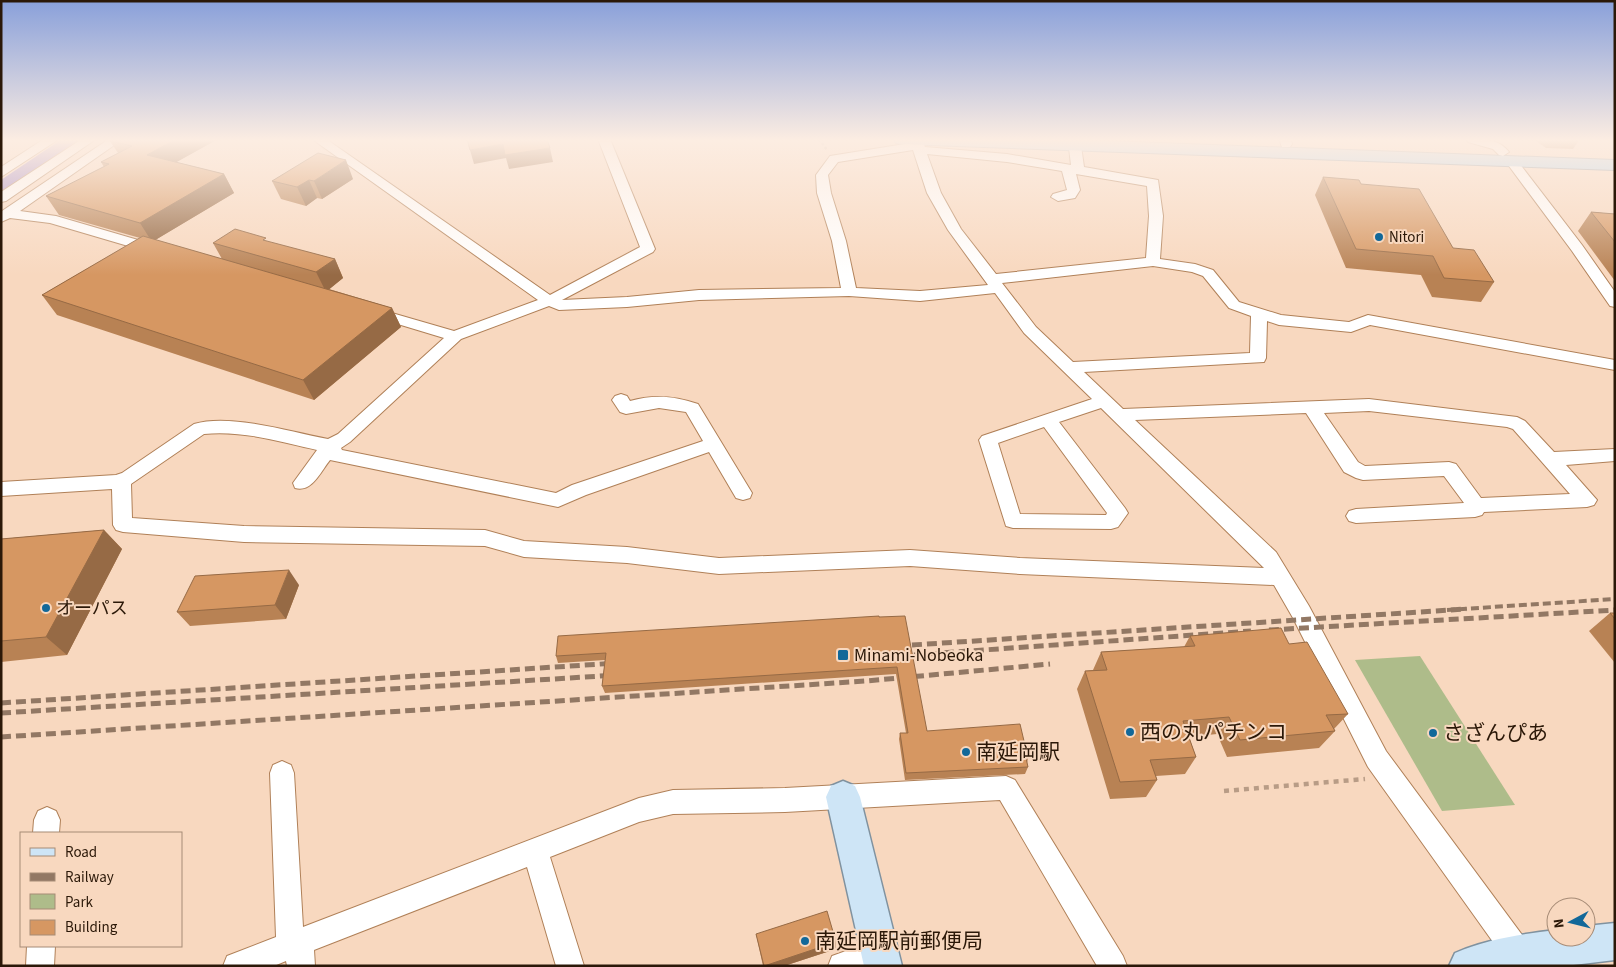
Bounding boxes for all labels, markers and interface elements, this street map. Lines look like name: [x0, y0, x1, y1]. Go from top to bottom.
place label: Nitori: [1389, 227, 1424, 248]
marker: Nitori: [1373, 231, 1385, 243]
place label: オーパス: [56, 596, 128, 621]
marker: オーパス: [40, 602, 52, 614]
place label: Minami-Nobeoka: [854, 643, 983, 668]
marker: Minami-Nobeoka: [836, 648, 850, 662]
place label: 西の丸パチンコ: [1140, 717, 1287, 747]
place label: さざんぴあ: [1443, 718, 1548, 748]
marker: 西の丸パチンコ: [1124, 726, 1136, 738]
marker: さざんぴあ: [1427, 727, 1439, 739]
place label: 南延岡駅: [976, 737, 1060, 767]
marker: 南延岡駅: [960, 746, 972, 758]
legend: [20, 832, 182, 947]
text: Road: [65, 842, 97, 863]
text: Railway: [65, 867, 114, 888]
text: Park: [65, 892, 94, 913]
north arrow: [1546, 897, 1596, 947]
text: Building: [65, 917, 118, 938]
text: N: [1549, 918, 1570, 929]
place label: 南延岡駅前郵便局: [815, 926, 983, 956]
marker: 南延岡駅前郵便局: [799, 935, 811, 947]

